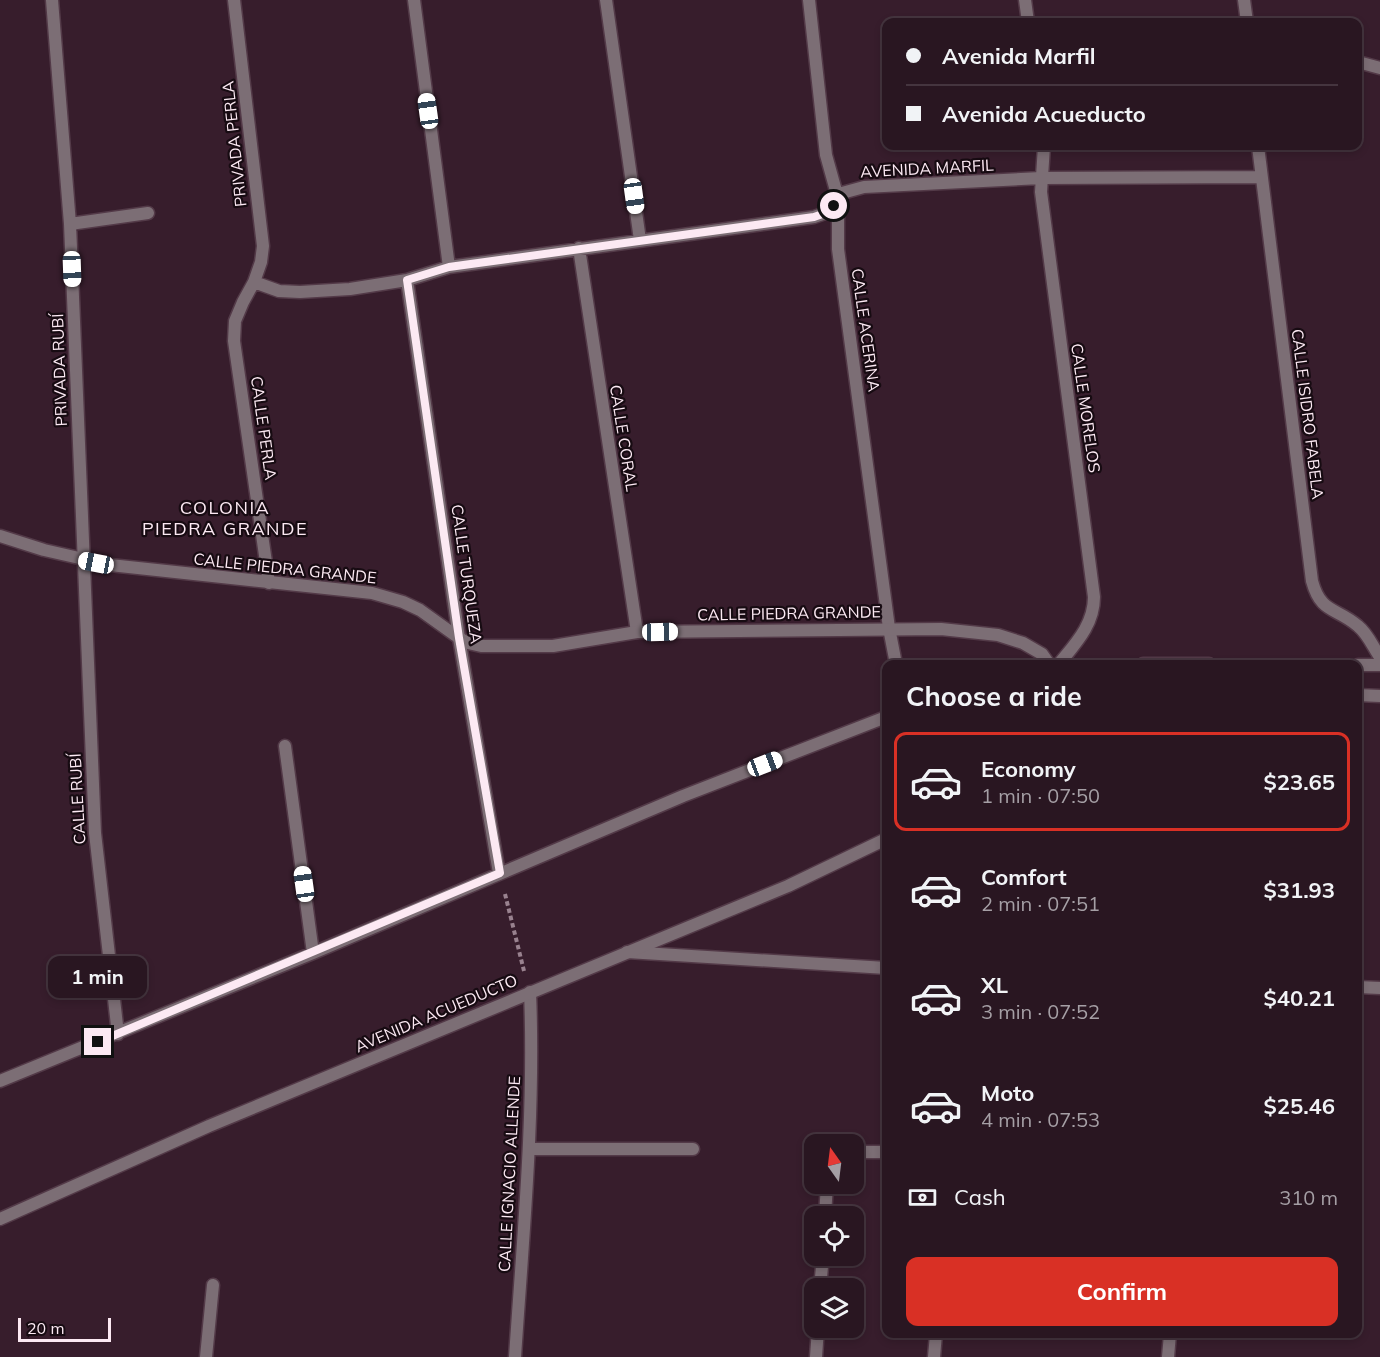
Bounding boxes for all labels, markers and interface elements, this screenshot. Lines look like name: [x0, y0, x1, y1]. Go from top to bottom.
text: Avenida Marfil: [942, 42, 1096, 70]
street label: PRIVADA PERLA: [217, 80, 251, 208]
car: [417, 92, 439, 130]
text: Avenida Acueducto: [942, 100, 1146, 128]
street label: AVENIDA MARFIL: [860, 155, 995, 181]
car: [623, 177, 645, 215]
route start: [820, 192, 847, 219]
car: [62, 251, 82, 287]
street label: CALLE ACERINA: [847, 267, 885, 393]
street label: PRIVADA RUBÍ: [47, 312, 71, 427]
street label: CALLE ISIDRO FABELA: [1288, 328, 1328, 501]
street label: CALLE MORELOS: [1067, 342, 1105, 474]
street label: CALLE PERLA: [247, 375, 281, 481]
street label: CALLE CORAL: [606, 383, 642, 493]
district label: COLONIA PIEDRA GRANDE: [142, 496, 308, 540]
street label: CALLE TURQUEZA: [447, 503, 487, 645]
street label: CALLE PIEDRA GRANDE: [193, 548, 377, 588]
car: [77, 551, 115, 575]
street label: CALLE PIEDRA GRANDE: [697, 601, 881, 625]
car: [642, 623, 678, 641]
text: Choose a ride: [906, 679, 1082, 713]
car: [745, 749, 785, 779]
street label: CALLE RUBÍ: [65, 752, 89, 845]
icon: car: [909, 755, 963, 809]
text: Economy: [981, 755, 1076, 783]
text: $23.65: [1264, 768, 1335, 796]
text: 1 min · 07:50: [981, 783, 1100, 808]
icon: car: [909, 863, 963, 917]
text: Comfort: [981, 863, 1067, 891]
car: [293, 865, 315, 903]
text: $31.93: [1264, 876, 1335, 904]
text: 2 min · 07:51: [981, 891, 1100, 916]
callout: 1 min: [48, 955, 148, 997]
text: 1 min: [71, 964, 124, 989]
street label: AVENIDA ACUEDUCTO: [352, 970, 520, 1056]
icon: car: [909, 971, 963, 1025]
text: XL: [981, 971, 1008, 999]
text: $40.21: [1264, 984, 1335, 1012]
text: 3 min · 07:52: [981, 999, 1100, 1024]
route end: [84, 1028, 111, 1055]
street label: CALLE IGNACIO ALLENDE: [494, 1075, 524, 1273]
icon: car: [909, 1079, 963, 1133]
text: Moto: [981, 1079, 1034, 1107]
text: $25.46: [1264, 1092, 1335, 1120]
text: 4 min · 07:53: [981, 1107, 1100, 1132]
north arrow: [804, 1134, 864, 1194]
map controls: [804, 1134, 864, 1338]
icon: cash: [906, 1181, 939, 1214]
text: Cash: [954, 1183, 1006, 1211]
text: 310 m: [1279, 1185, 1338, 1210]
button: locate: [804, 1206, 864, 1266]
button: Confirm: [906, 1257, 1338, 1326]
button: layers: [804, 1278, 864, 1338]
scale bar: [18, 1315, 111, 1342]
text: 20 m: [27, 1318, 64, 1338]

